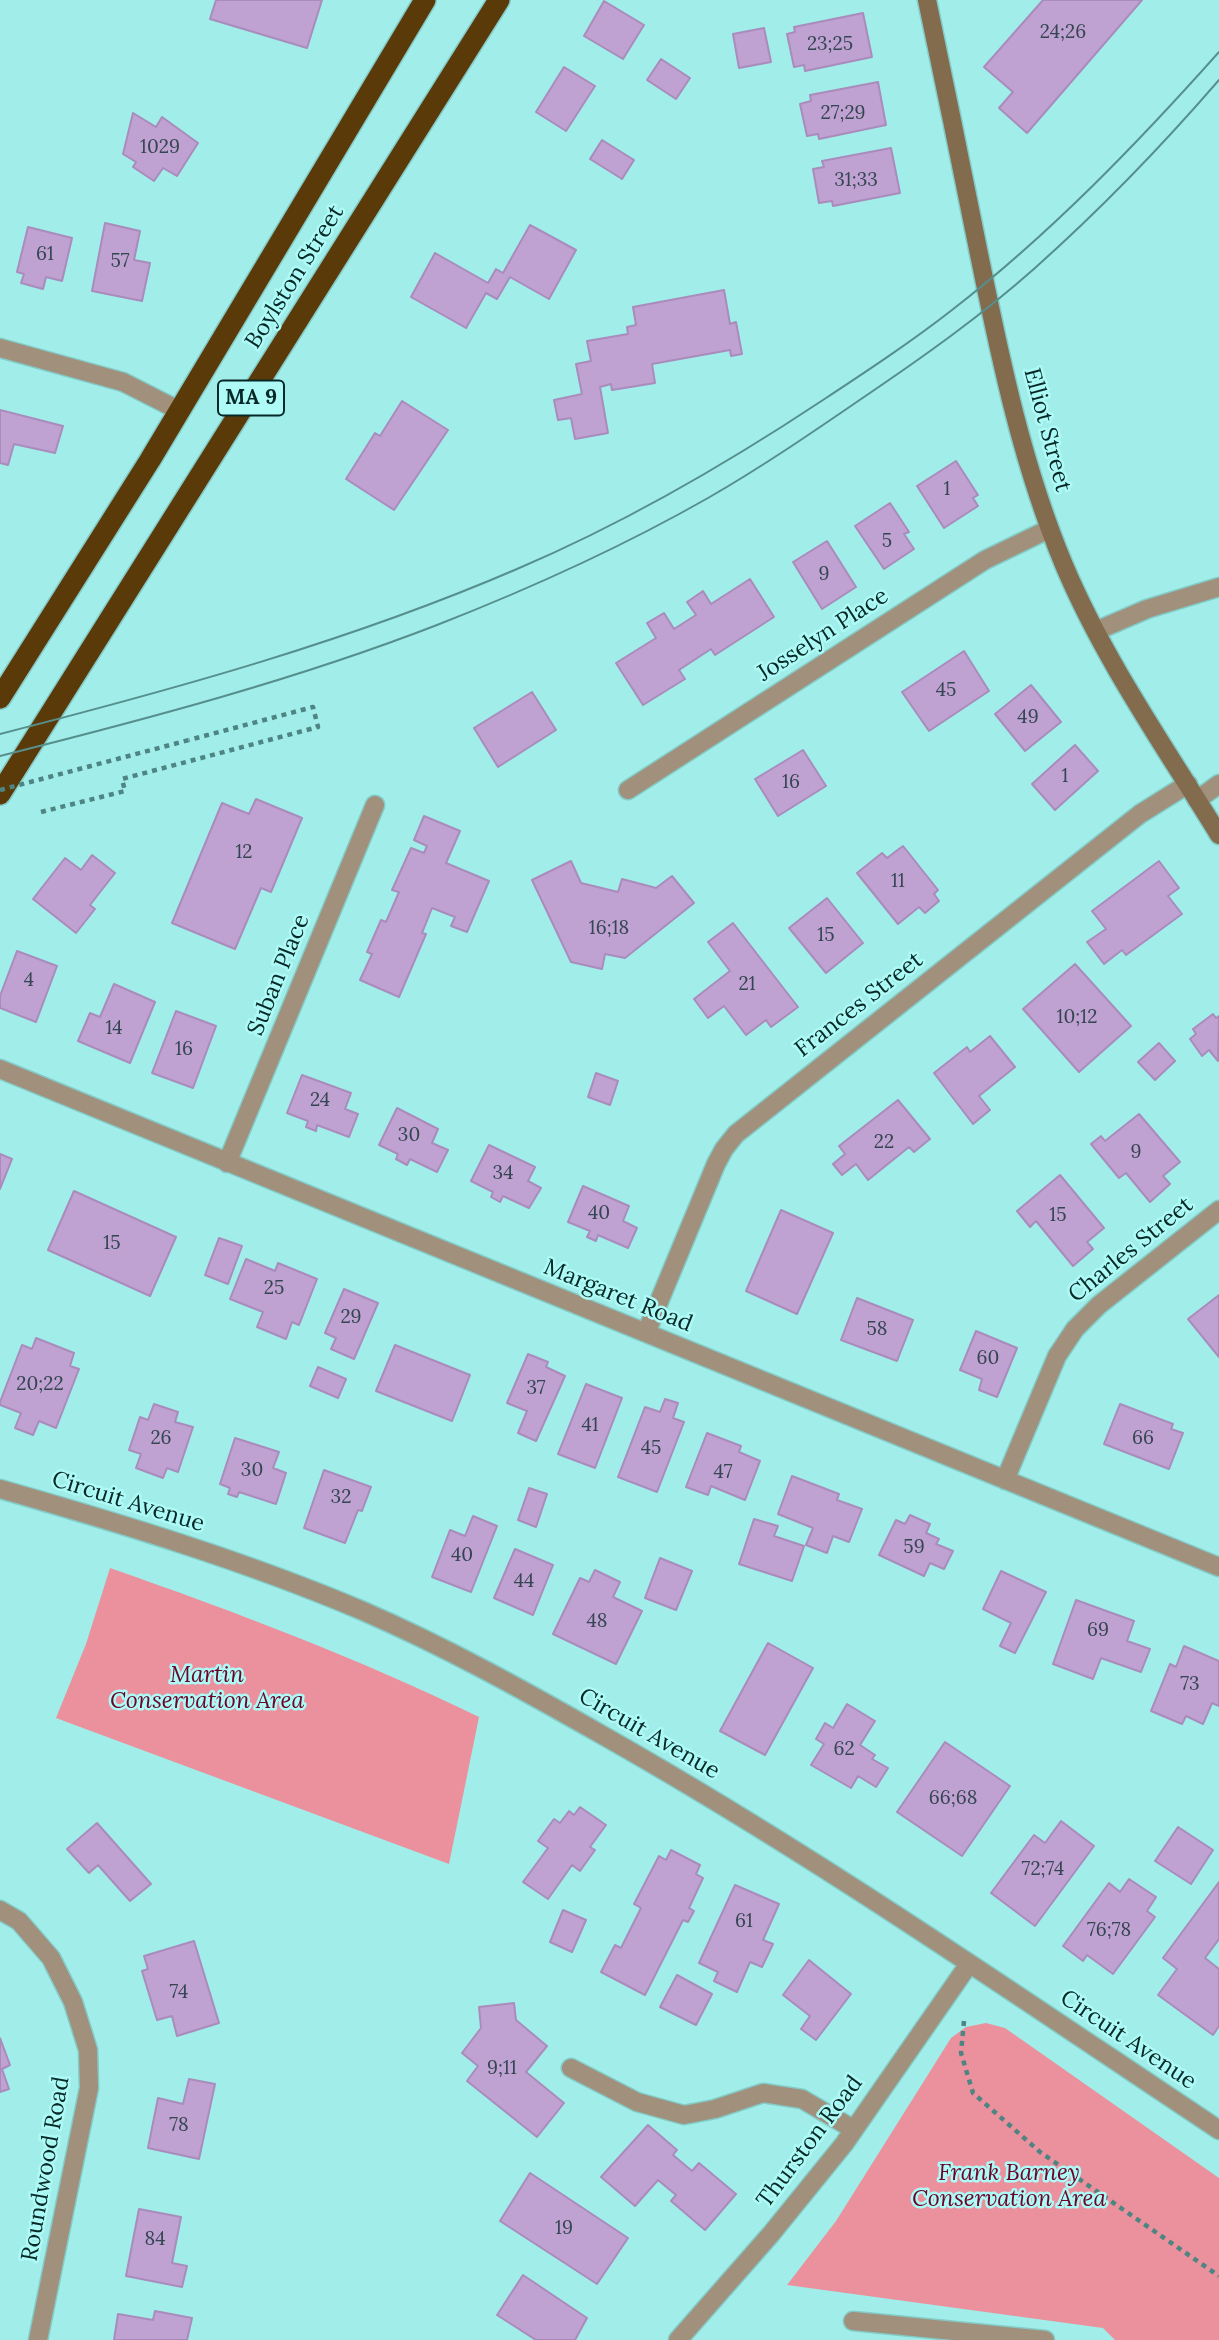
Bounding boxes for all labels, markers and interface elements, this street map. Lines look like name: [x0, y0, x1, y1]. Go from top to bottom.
house number: 24;26: [1040, 22, 1086, 44]
house number: 23;25: [807, 34, 853, 56]
house number: 27;29: [820, 103, 866, 125]
house number: 1029: [140, 137, 180, 159]
house number: 31;33: [834, 170, 878, 192]
street label: Boylston Street: [240, 200, 350, 354]
house number: 61: [36, 244, 54, 266]
house number: 57: [110, 251, 130, 273]
street label: Elliot Street: [1017, 365, 1077, 495]
road number: MA 9: [218, 380, 284, 416]
house number: 1: [944, 479, 950, 501]
house number: 5: [882, 531, 892, 553]
house number: 9: [819, 564, 829, 586]
street label: Josselyn Place: [752, 582, 894, 688]
house number: 45: [936, 680, 956, 702]
house number: 49: [1017, 707, 1039, 729]
house number: 1: [1062, 766, 1068, 788]
house number: 16: [782, 772, 800, 794]
house number: 12: [235, 842, 253, 864]
house number: 11: [891, 871, 905, 893]
street label: Suban Place: [242, 910, 316, 1040]
house number: 16;18: [589, 918, 629, 940]
house number: 15: [817, 925, 835, 947]
street label: Frances Street: [790, 947, 928, 1063]
house number: 4: [24, 970, 34, 992]
house number: 21: [738, 974, 756, 996]
house number: 10;12: [1057, 1007, 1097, 1029]
house number: 14: [105, 1018, 123, 1040]
house number: 16: [175, 1039, 193, 1061]
house number: 24: [310, 1090, 330, 1112]
house number: 30: [398, 1125, 420, 1147]
house number: 22: [874, 1132, 894, 1154]
house number: 9: [1131, 1142, 1141, 1164]
house number: 34: [493, 1163, 513, 1185]
street label: Charles Street: [1063, 1191, 1199, 1309]
house number: 40: [588, 1203, 610, 1225]
house number: 15: [1049, 1205, 1067, 1227]
house number: 15: [103, 1233, 121, 1255]
street label: Margaret Road: [540, 1254, 696, 1338]
house number: 25: [264, 1278, 284, 1300]
house number: 29: [340, 1307, 362, 1329]
house number: 58: [866, 1319, 888, 1341]
house number: 60: [977, 1348, 999, 1370]
house number: 20;22: [16, 1374, 64, 1396]
house number: 37: [527, 1378, 545, 1400]
house number: 41: [581, 1415, 599, 1437]
house number: 26: [150, 1428, 172, 1450]
house number: 66: [1132, 1428, 1154, 1450]
house number: 45: [641, 1438, 661, 1460]
house number: 30: [241, 1460, 263, 1482]
house number: 47: [713, 1462, 733, 1484]
street label: Circuit Avenue: [48, 1466, 208, 1538]
house number: 32: [331, 1487, 351, 1509]
house number: 59: [903, 1537, 925, 1559]
house number: 40: [451, 1545, 473, 1567]
house number: 44: [514, 1571, 534, 1593]
house number: 48: [587, 1611, 607, 1633]
house number: 69: [1087, 1620, 1109, 1642]
park label: Martin Conservation Area: [110, 1661, 304, 1715]
house number: 73: [1180, 1674, 1200, 1696]
street label: Circuit Avenue: [574, 1683, 724, 1785]
house number: 62: [833, 1739, 855, 1761]
house number: 66;68: [929, 1788, 977, 1810]
house number: 72;74: [1022, 1859, 1064, 1881]
house number: 61: [735, 1911, 753, 1933]
house number: 76;78: [1087, 1920, 1131, 1942]
house number: 74: [170, 1982, 188, 2004]
street label: Circuit Avenue: [1055, 1984, 1201, 2096]
house number: 9;11: [487, 2058, 517, 2080]
street label: Thurston Road: [751, 2070, 869, 2214]
street label: Roundwood Road: [16, 2074, 76, 2264]
house number: 78: [169, 2115, 189, 2137]
park label: Frank Barney Conservation Area: [912, 2159, 1106, 2213]
house number: 19: [555, 2218, 573, 2240]
house number: 84: [145, 2229, 165, 2251]

